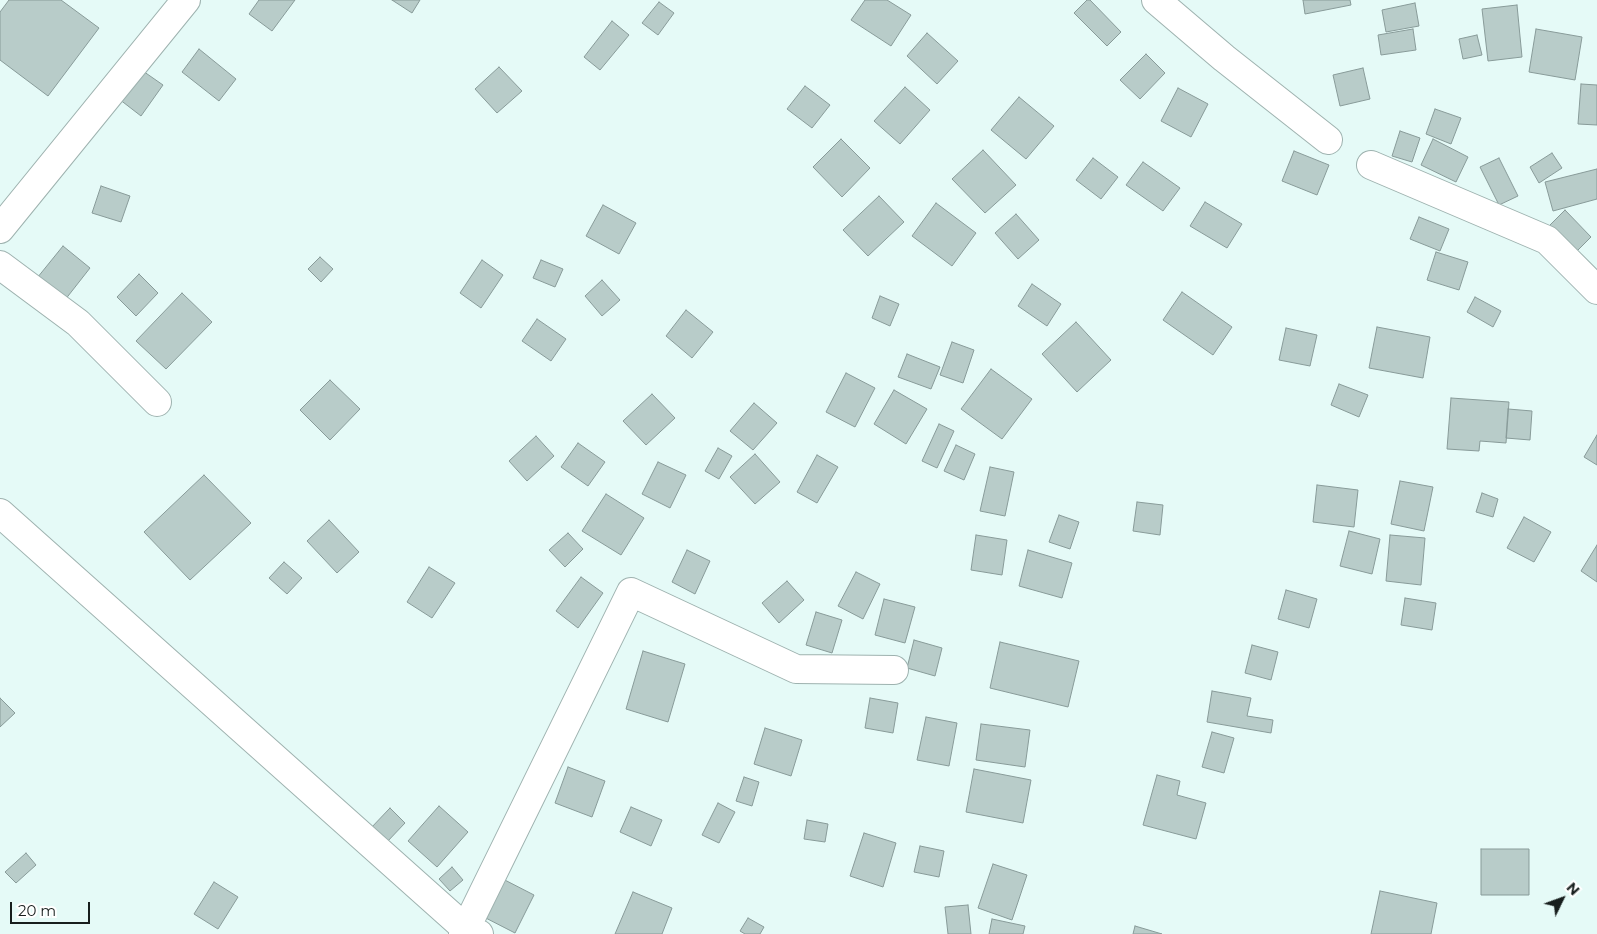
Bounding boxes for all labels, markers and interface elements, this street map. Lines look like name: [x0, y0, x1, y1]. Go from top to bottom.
north arrow: [1537, 874, 1587, 924]
text: N: [1563, 879, 1584, 899]
scale bar: [12, 892, 92, 924]
text: 20 m: [18, 901, 56, 920]

